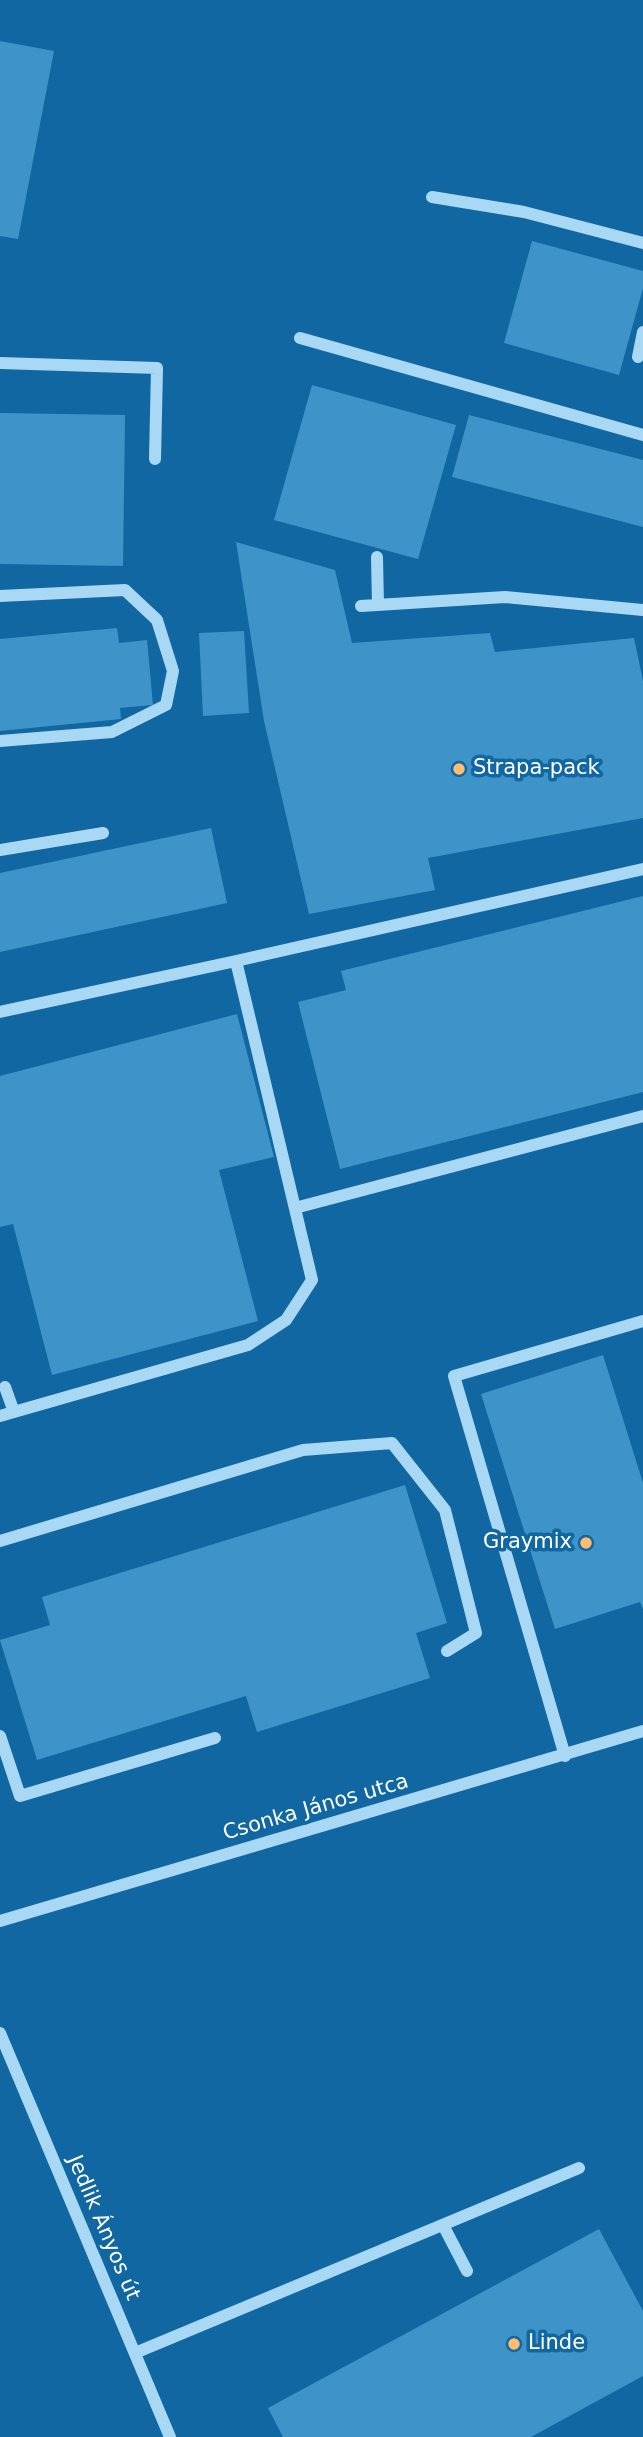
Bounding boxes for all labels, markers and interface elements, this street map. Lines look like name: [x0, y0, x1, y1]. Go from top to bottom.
place label: Strapa-pack: [473, 756, 600, 782]
marker: Strapa-pack: [451, 761, 467, 777]
place label: Graymix: [483, 1530, 572, 1556]
marker: Graymix: [578, 1535, 594, 1551]
street label: Csonka János utca: [220, 1769, 412, 1847]
street label: Jedlik Ányos út: [61, 2152, 145, 2304]
place label: Linde: [528, 2331, 585, 2357]
marker: Linde: [506, 2336, 522, 2352]

